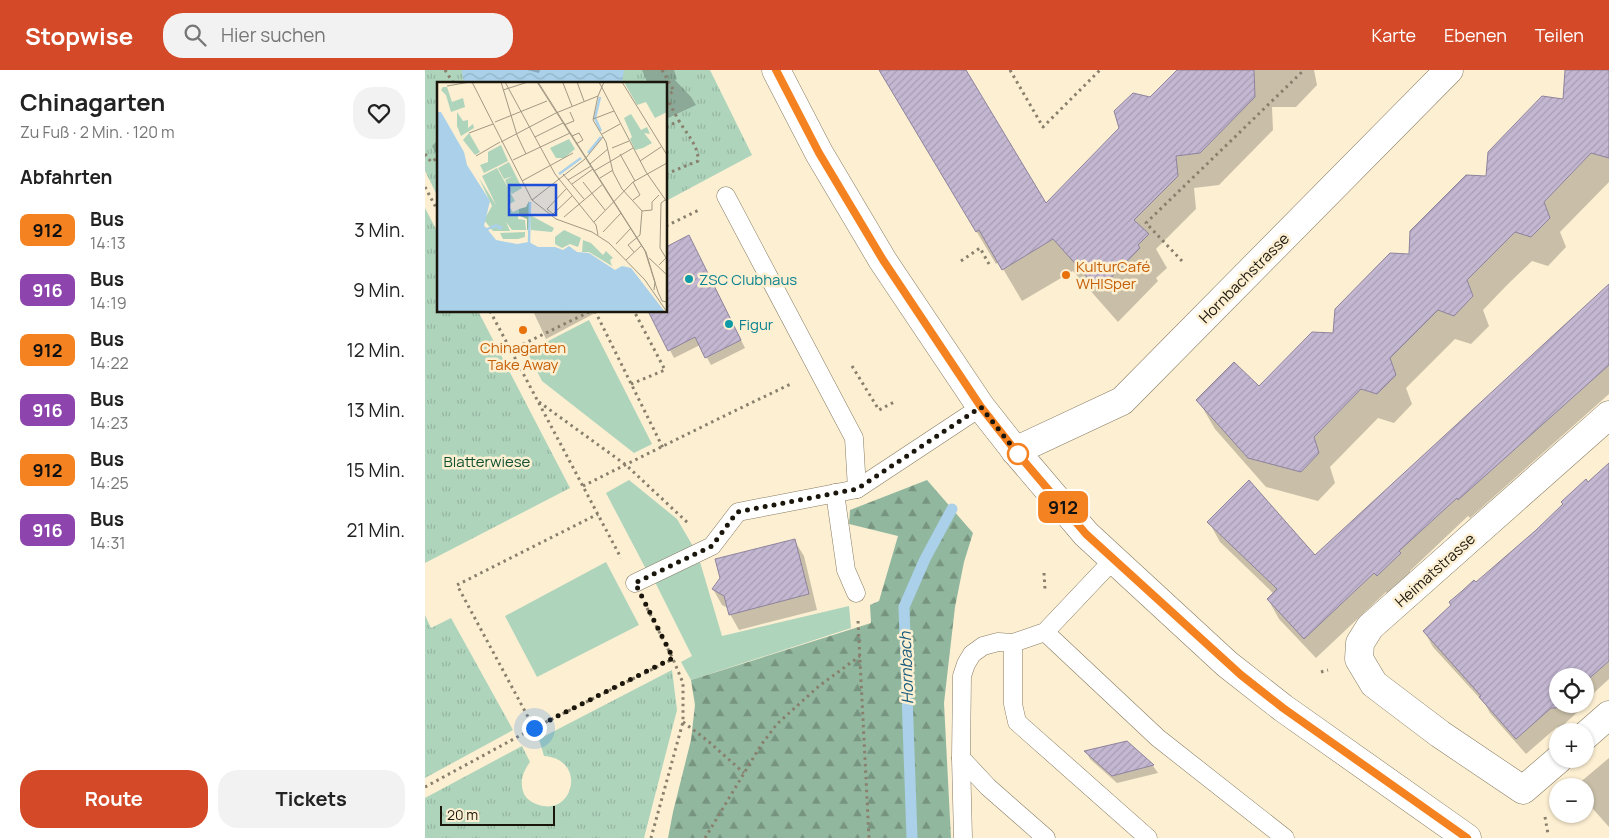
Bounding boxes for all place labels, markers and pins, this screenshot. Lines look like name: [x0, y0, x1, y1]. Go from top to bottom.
place label: KulturCafé WHISper: [1076, 256, 1150, 294]
place label: ZSC Clubhaus: [699, 269, 797, 290]
marker: KulturCafé WHISper: [1060, 269, 1072, 281]
marker: ZSC Clubhaus: [683, 273, 695, 285]
place label: Figur: [739, 314, 774, 335]
marker: Figur: [723, 318, 735, 330]
marker: Chinagarten Take Away: [517, 324, 529, 336]
place label: Chinagarten Take Away: [480, 337, 566, 375]
unlabelled marker: [1007, 443, 1029, 465]

